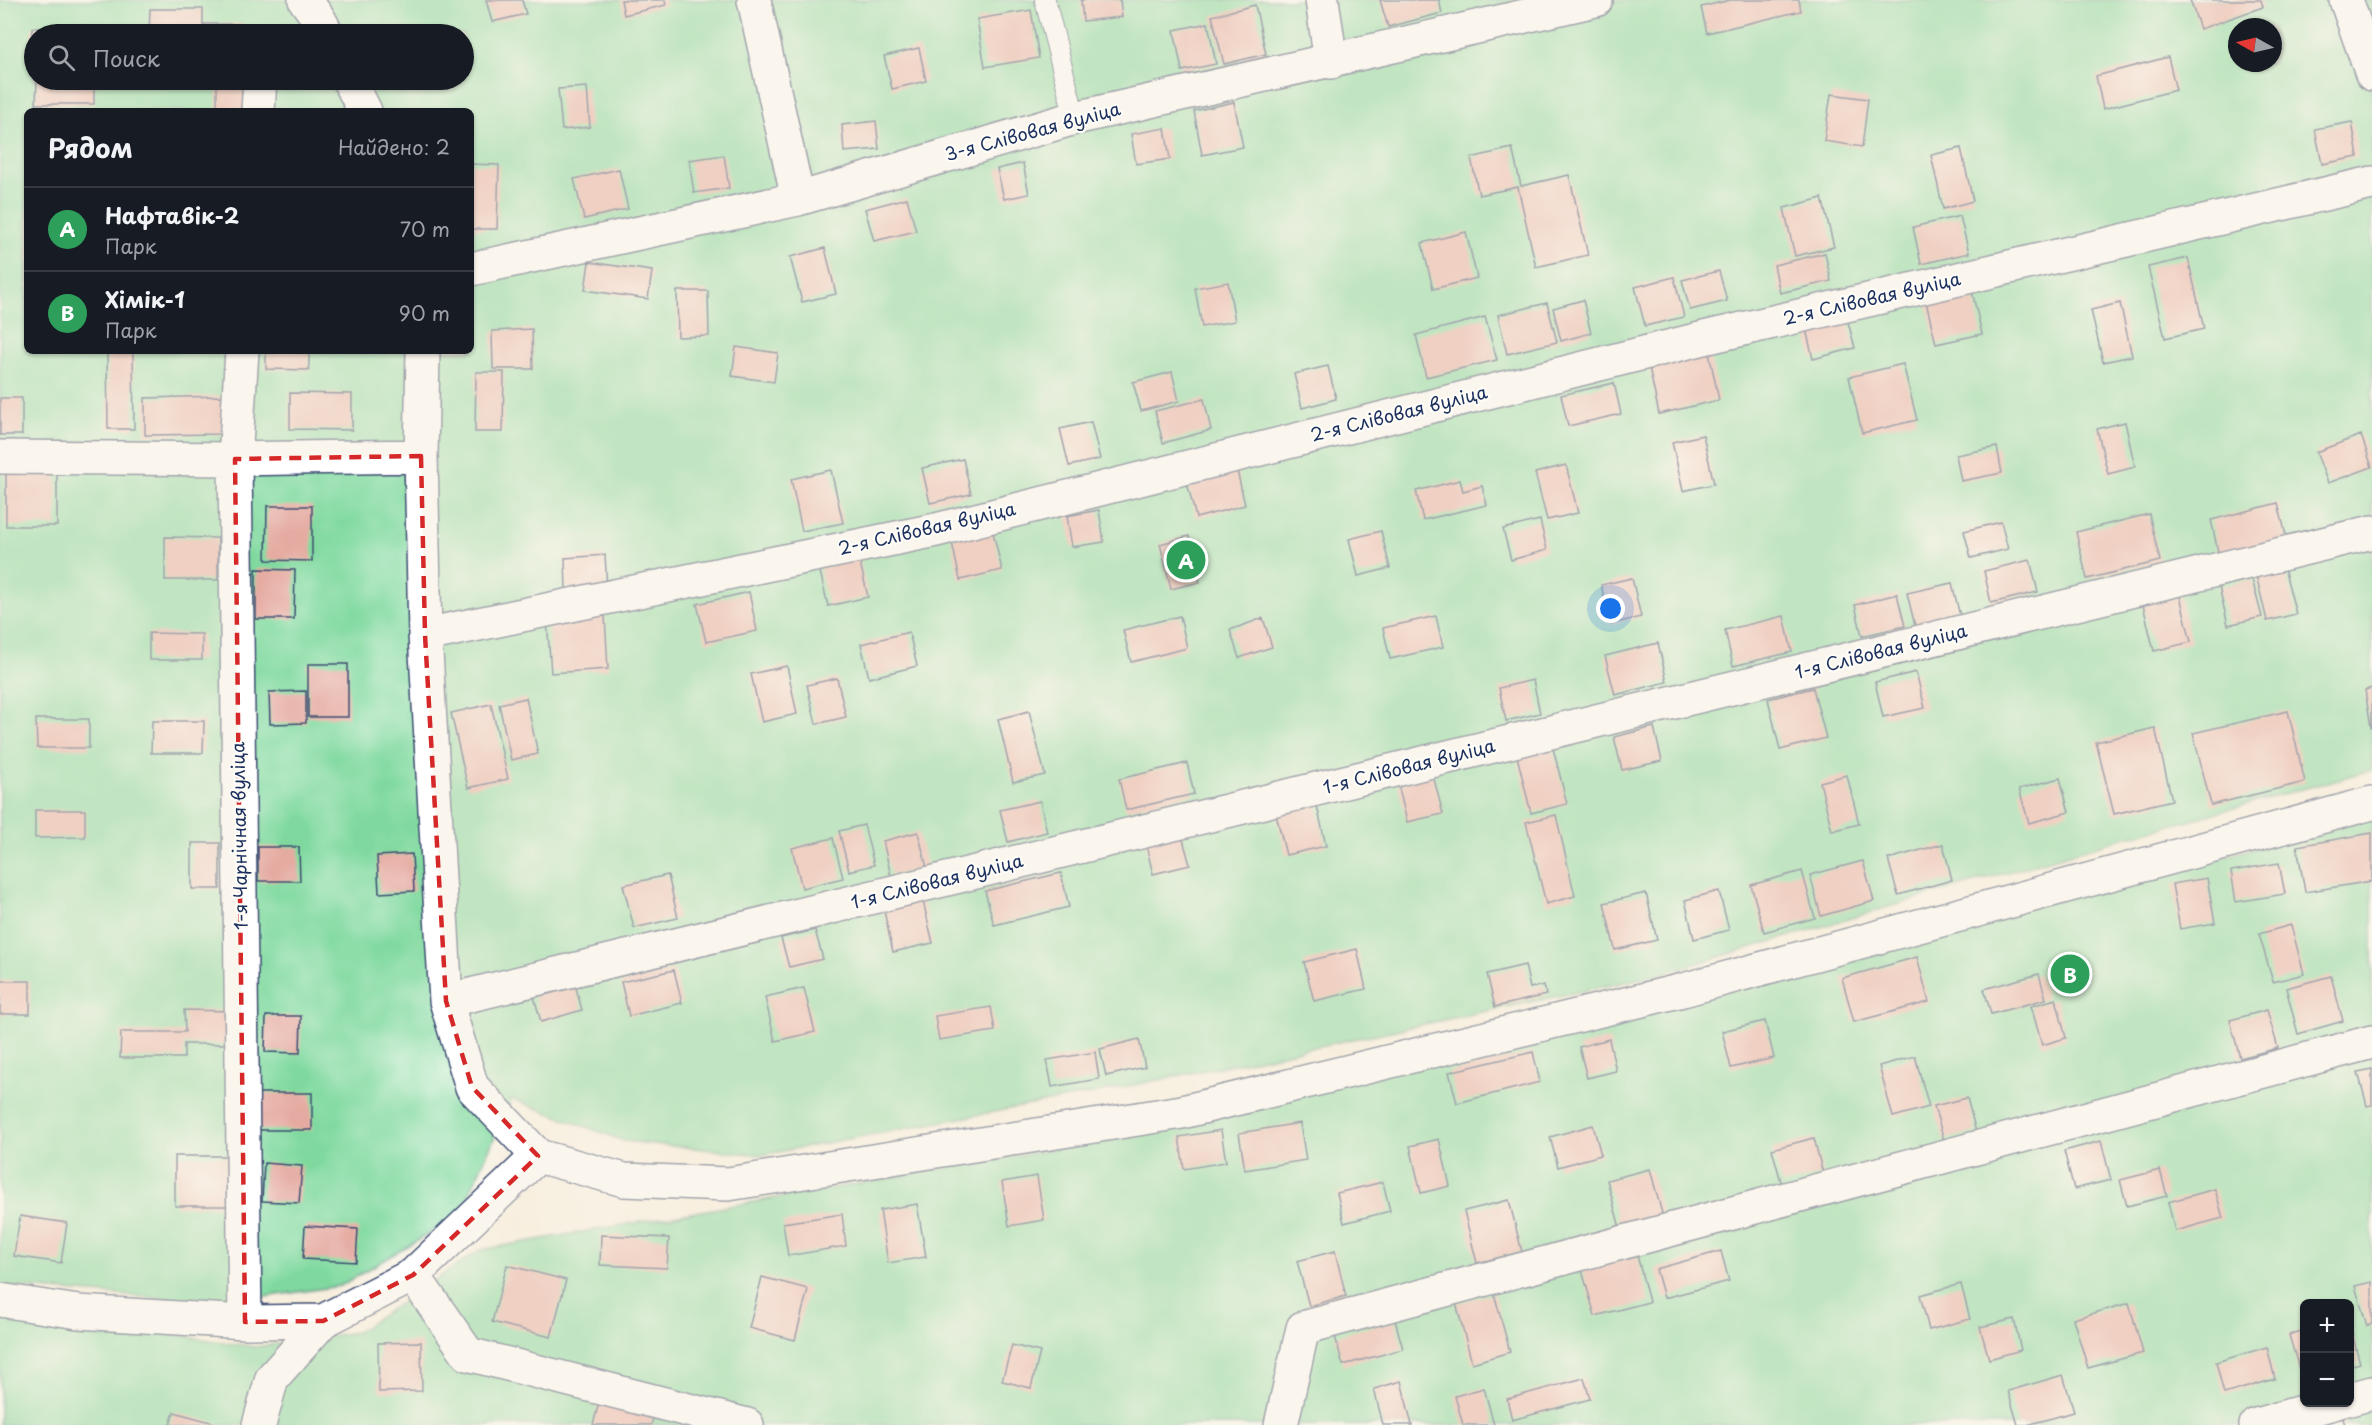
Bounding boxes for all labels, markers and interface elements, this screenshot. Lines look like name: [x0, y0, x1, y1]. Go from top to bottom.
north arrow: [2228, 18, 2282, 72]
search box: [24, 24, 474, 90]
icon: search: [45, 41, 78, 74]
text: Поиск: [93, 41, 160, 74]
street label: 3-я Слівовая вуліца: [942, 94, 1123, 167]
text: Рядом: [48, 128, 133, 167]
text: Найдено: 2: [338, 132, 450, 162]
text: Нафтавік-2: [105, 198, 239, 231]
text: A: [60, 214, 75, 244]
text: 70 m: [400, 214, 450, 244]
text: Парк: [105, 231, 157, 261]
street label: 2-я Слівовая вуліца: [1780, 264, 1963, 331]
text: Хімік-1: [105, 282, 185, 315]
text: B: [61, 298, 74, 328]
text: 90 m: [399, 298, 450, 328]
text: Парк: [105, 315, 157, 345]
street label: 2-я Слівовая вуліца: [1307, 378, 1490, 448]
street label: 2-я Слівовая вуліца: [835, 494, 1018, 561]
pin: A: [1166, 538, 1206, 582]
your location: [1596, 594, 1625, 623]
street label: 1-я Слівовая вуліца: [1792, 616, 1970, 685]
street label: 1-я Слівовая вуліца: [1320, 731, 1498, 800]
street label: 1-я Чарнічная вуліца: [223, 742, 254, 930]
street label: 1-я Слівовая вуліца: [848, 846, 1026, 915]
pin: B: [2050, 952, 2090, 996]
map controls: [2300, 1299, 2354, 1407]
button: +: [2300, 1299, 2354, 1353]
button: −: [2300, 1353, 2354, 1407]

